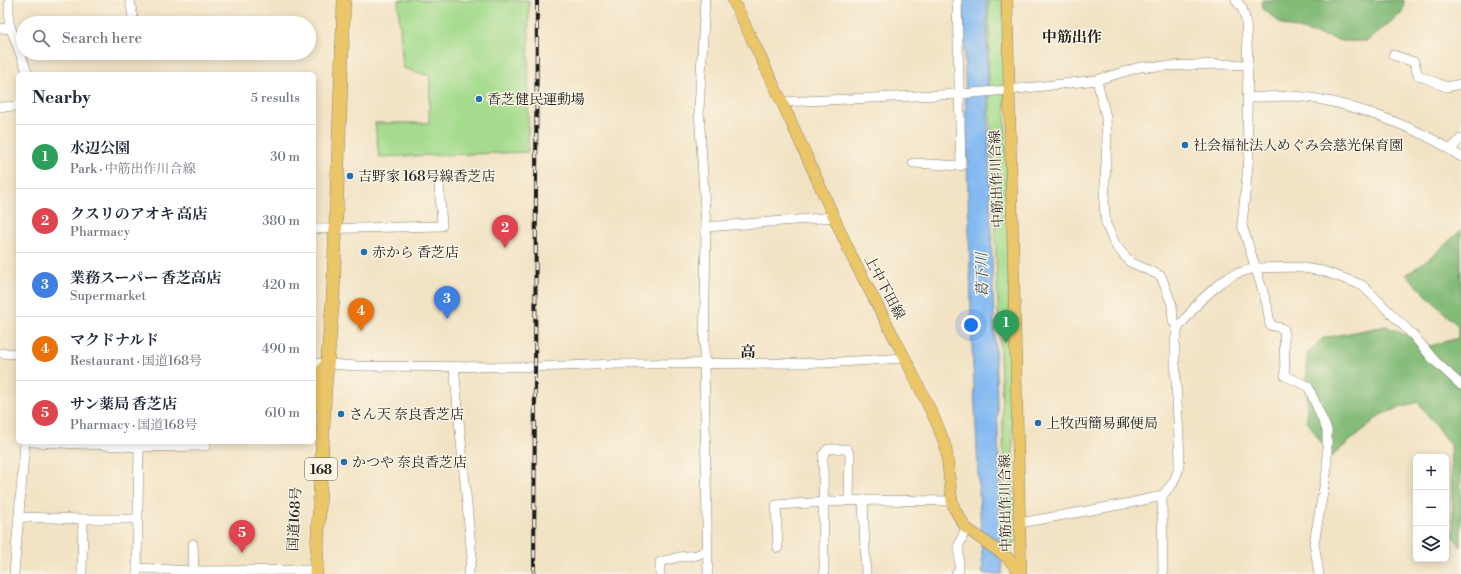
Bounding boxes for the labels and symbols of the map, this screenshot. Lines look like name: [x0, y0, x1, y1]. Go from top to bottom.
district label: 中筋出作: [1042, 28, 1102, 47]
place label: 香芝健民運動場: [487, 91, 585, 109]
marker: 香芝健民運動場: [474, 94, 484, 104]
street label: 中筋出作川合線: [986, 130, 1008, 228]
place label: 社会福祉法人めぐみ会慈光保育園: [1193, 137, 1403, 155]
marker: 社会福祉法人めぐみ会慈光保育園: [1180, 140, 1190, 150]
place label: 吉野家 168号線香芝店: [358, 168, 495, 186]
marker: 吉野家 168号線香芝店: [345, 171, 355, 181]
pin: 2: [492, 215, 518, 248]
place label: 赤から 香芝店: [372, 244, 459, 262]
marker: 赤から 香芝店: [359, 247, 369, 257]
water label: 葛下川: [973, 250, 992, 298]
street label: 上中下田線: [860, 252, 908, 323]
pin: 3: [434, 286, 460, 319]
pin: 4: [348, 298, 374, 331]
pin: 1: [993, 310, 1019, 343]
your location: [961, 315, 981, 335]
district label: 高: [740, 343, 756, 362]
place label: さん天 奈良香芝店: [349, 406, 464, 424]
marker: さん天 奈良香芝店: [336, 409, 346, 419]
place label: 上牧西簡易郵便局: [1046, 415, 1158, 433]
marker: 上牧西簡易郵便局: [1033, 418, 1043, 428]
place label: かつや 奈良香芝店: [352, 454, 467, 472]
street label: 中筋出作川合線: [996, 454, 1016, 552]
marker: かつや 奈良香芝店: [339, 457, 349, 467]
road number: 168: [305, 458, 337, 480]
street label: 国道168号: [284, 486, 306, 552]
pin: 5: [229, 520, 255, 553]

